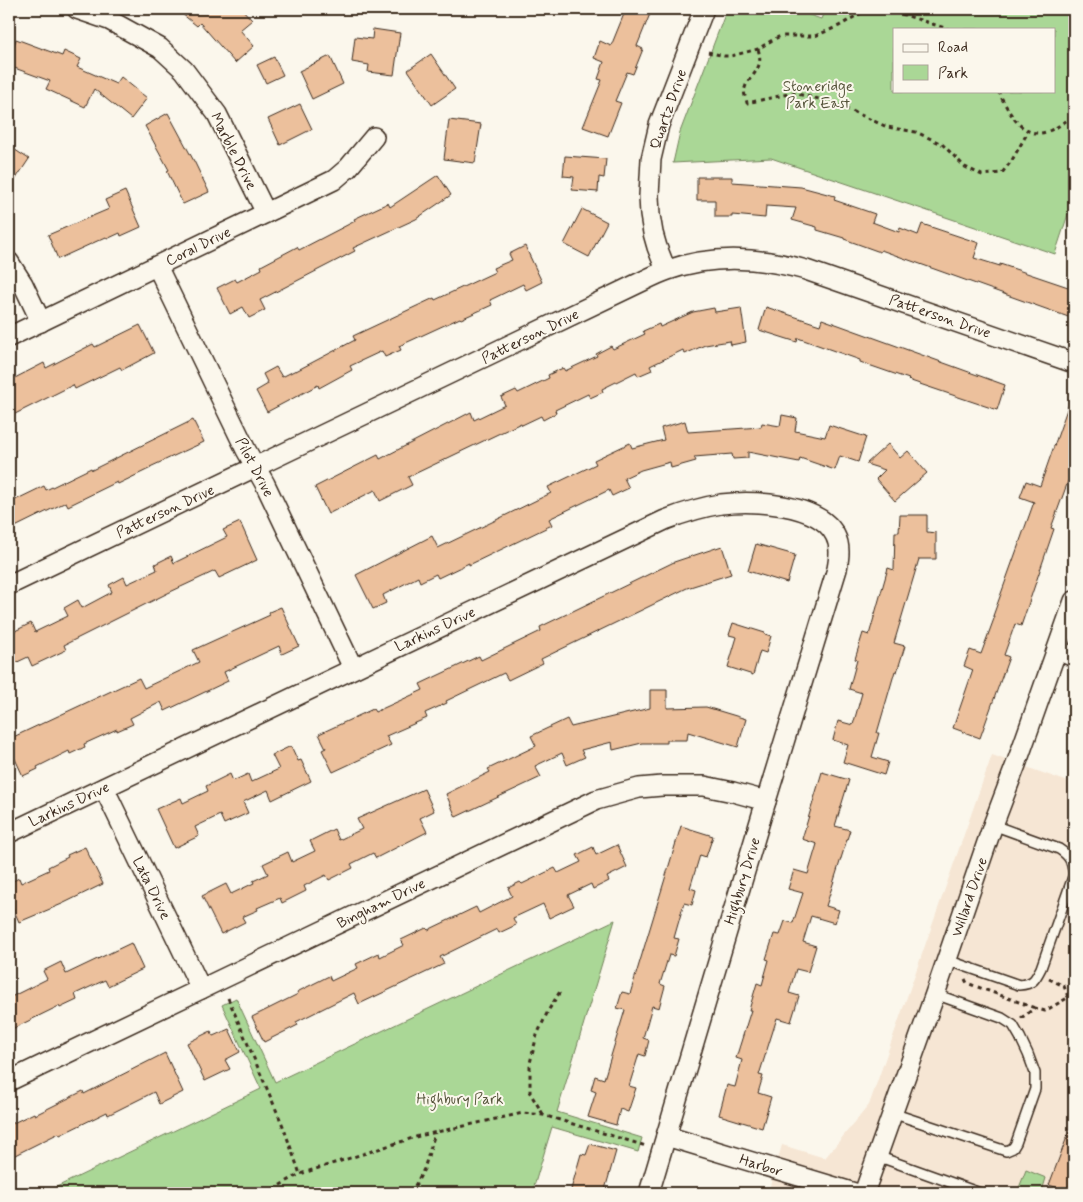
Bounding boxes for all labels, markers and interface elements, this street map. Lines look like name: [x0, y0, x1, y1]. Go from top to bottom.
legend: [893, 28, 1056, 92]
text: Road: [938, 38, 968, 58]
text: Park: [938, 64, 968, 84]
street label: Quartz Drive: [646, 66, 692, 152]
park label: Stoneridge Park East: [783, 77, 853, 114]
street label: Marble Drive: [205, 109, 261, 194]
street label: Coral Drive: [163, 222, 235, 271]
street label: Patterson Drive: [886, 290, 993, 344]
street label: Patterson Drive: [478, 305, 583, 369]
street label: Pilot Drive: [230, 434, 278, 501]
street label: Patterson Drive: [113, 480, 218, 543]
street label: Larkins Drive: [392, 602, 479, 657]
street label: Larkins Drive: [26, 777, 113, 832]
street label: Highbury Drive: [720, 835, 767, 928]
street label: Lata Drive: [127, 854, 175, 923]
street label: Willard Drive: [947, 855, 993, 940]
street label: Bingham Drive: [334, 874, 430, 935]
park label: Highbury Park: [416, 1090, 504, 1111]
street label: Harbor: [737, 1150, 785, 1182]

